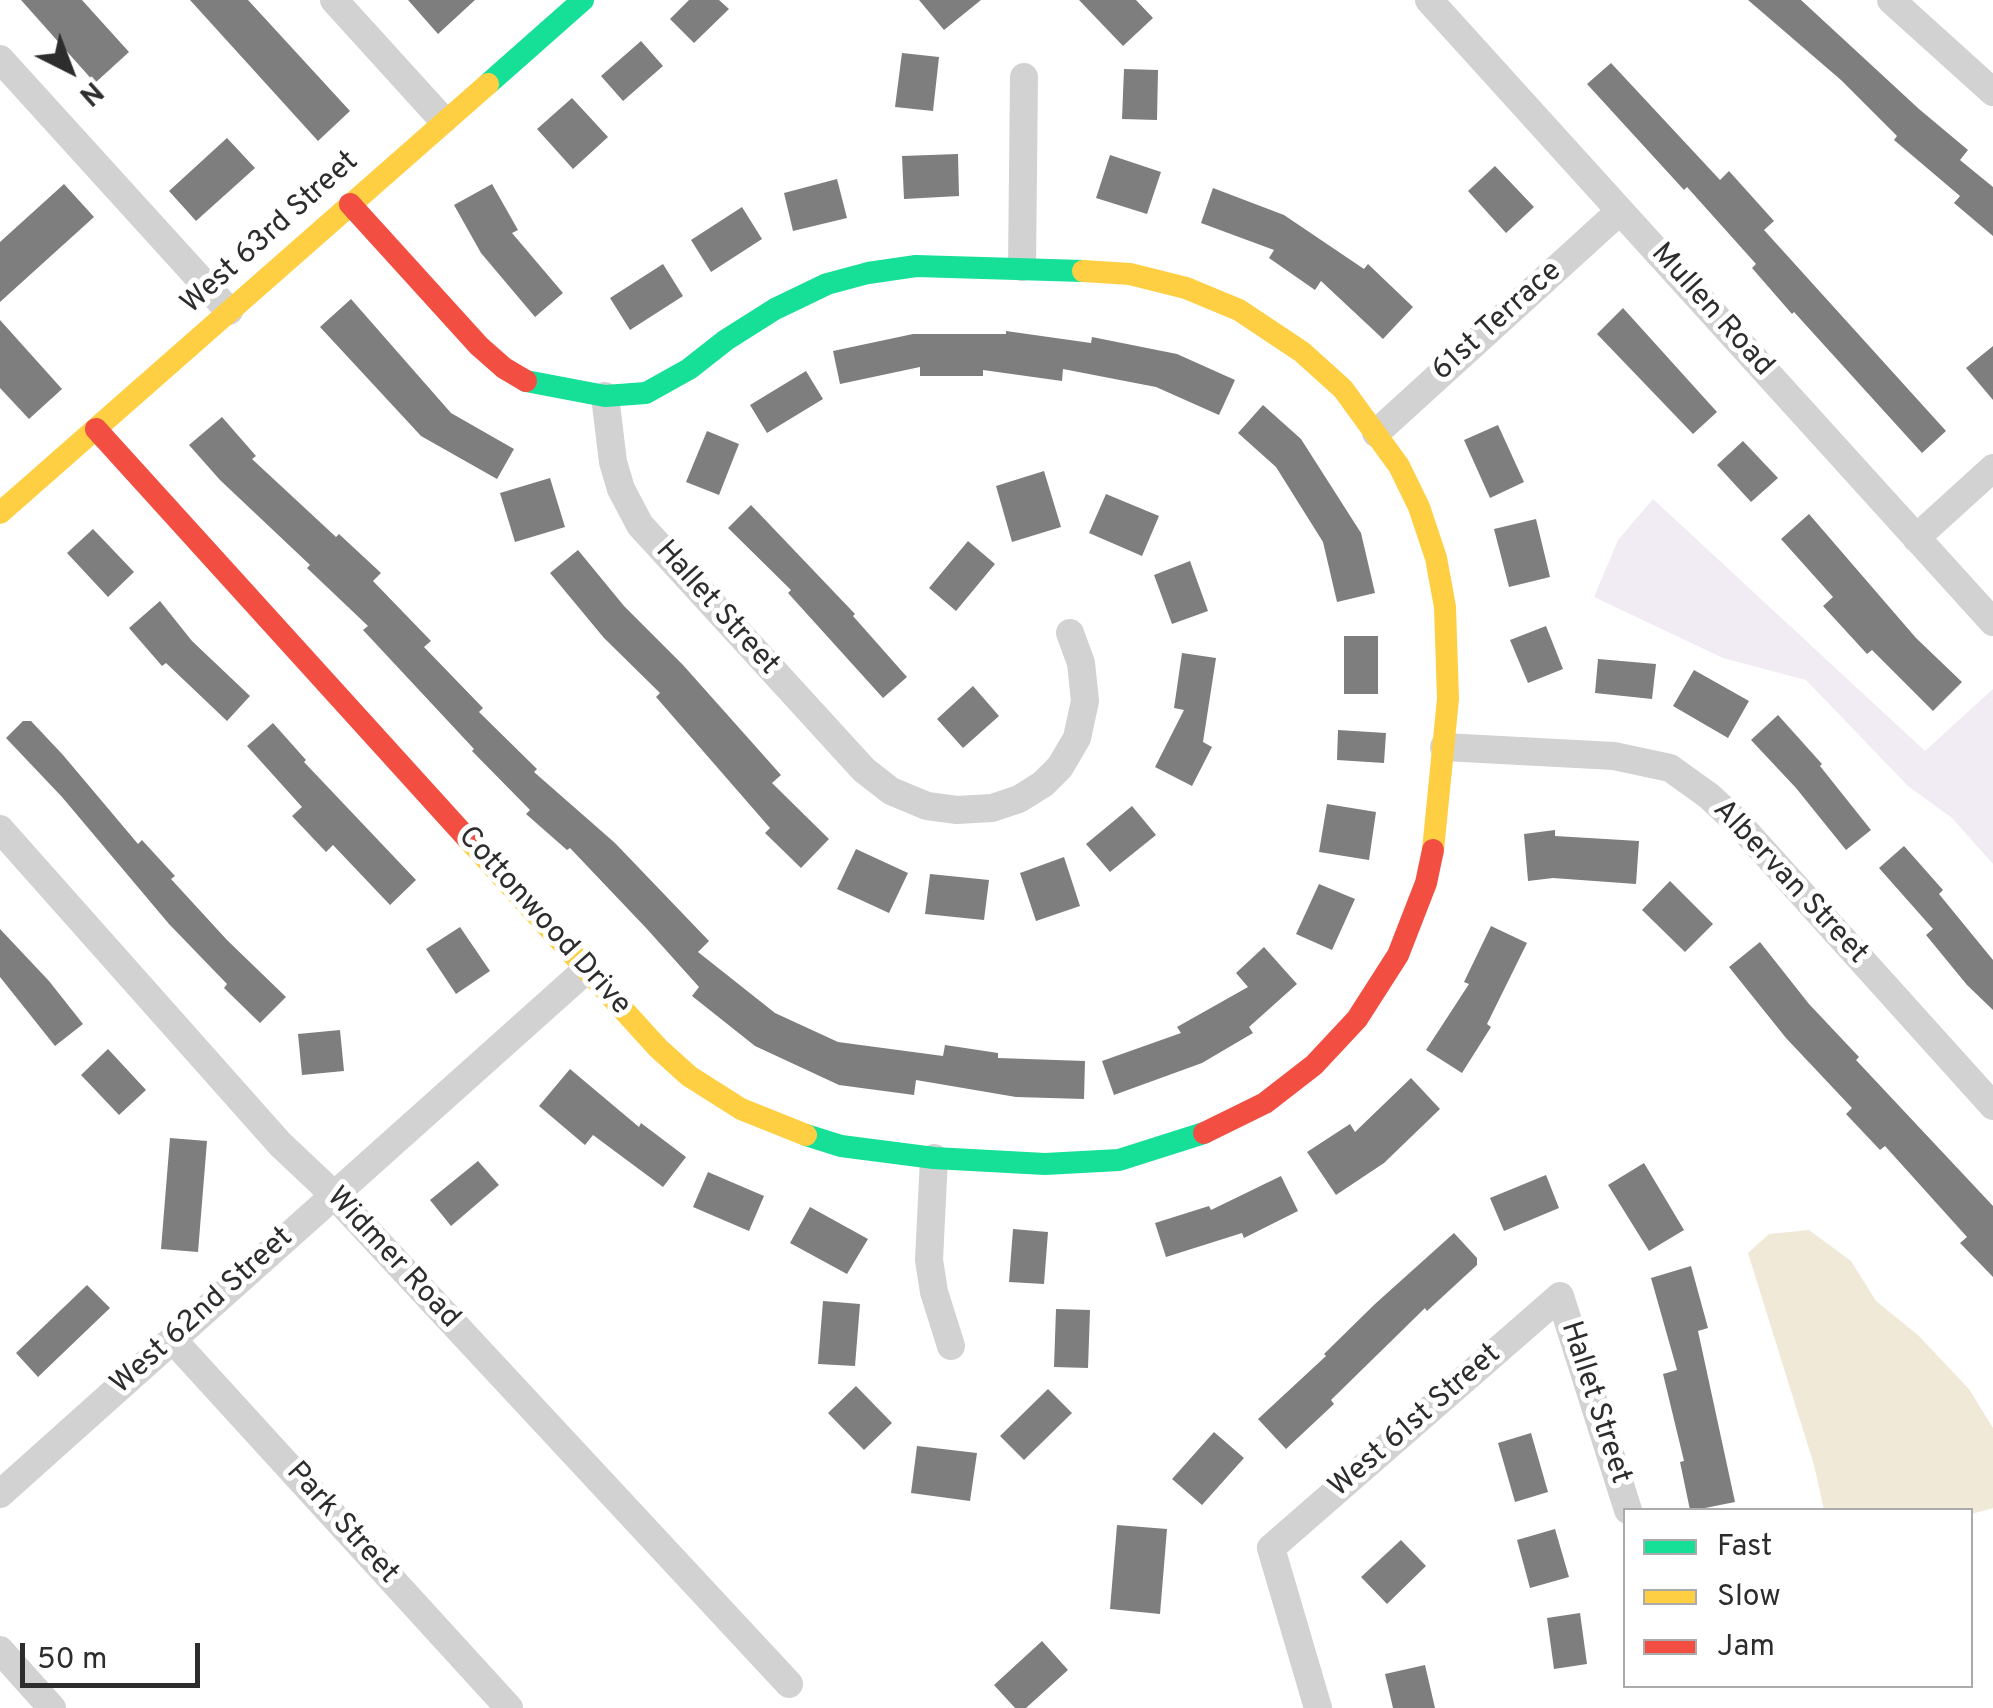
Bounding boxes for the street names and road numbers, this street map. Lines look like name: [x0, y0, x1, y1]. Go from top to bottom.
street label: West 63rd Street: [175, 145, 367, 323]
street label: Mullen Road: [1642, 237, 1780, 385]
street label: 61st Terrace: [1426, 254, 1570, 390]
street label: Hallet Street: [646, 534, 786, 684]
street label: Albervan Street: [1704, 793, 1874, 973]
street label: Cottonwood Drive: [449, 820, 637, 1024]
street label: Widmer Road: [317, 1181, 467, 1337]
street label: West 62nd Street: [104, 1221, 302, 1403]
street label: Hallet Street: [1551, 1317, 1637, 1489]
street label: West 61st Street: [1323, 1338, 1509, 1506]
street label: Park Street: [277, 1456, 405, 1592]

